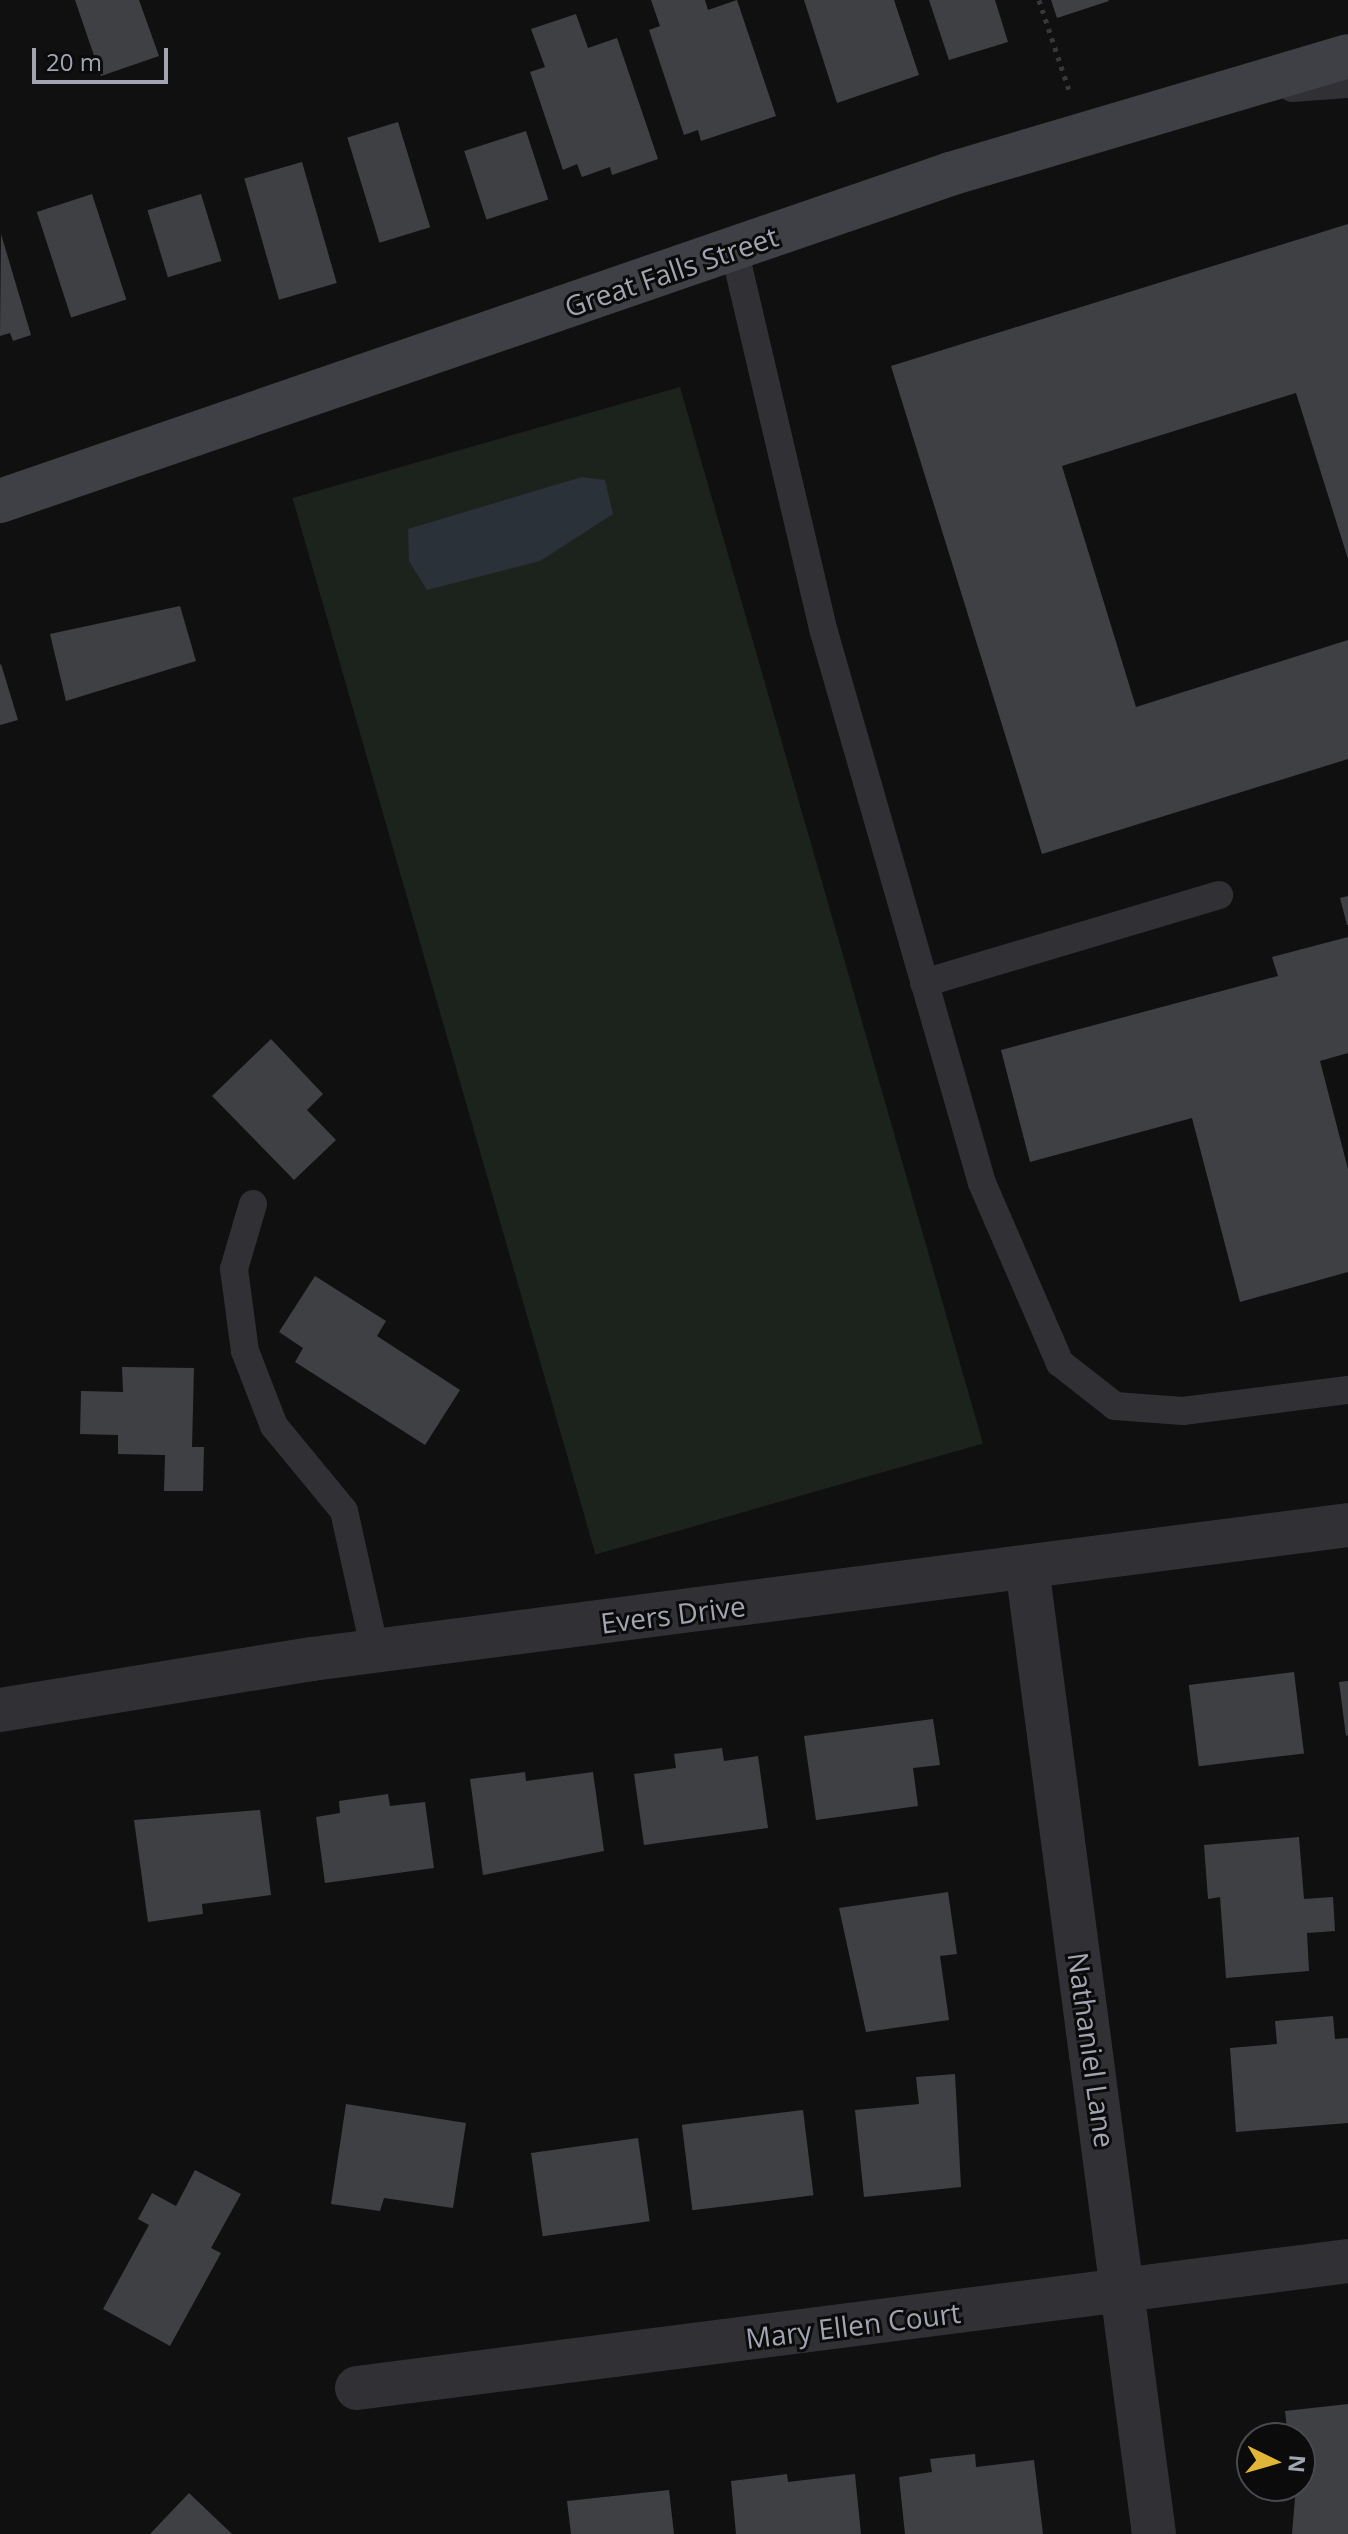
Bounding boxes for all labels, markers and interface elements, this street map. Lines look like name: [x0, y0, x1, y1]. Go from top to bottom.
scale bar: [36, 32, 172, 82]
text: 20 m: [46, 45, 102, 78]
street label: Great Falls Street: [560, 219, 782, 323]
street label: Evers Drive: [599, 1588, 747, 1640]
street label: Nathaniel Lane: [1062, 1950, 1122, 2150]
street label: Mary Ellen Court: [744, 2295, 962, 2355]
north arrow: [1236, 2422, 1316, 2502]
text: N: [1282, 2454, 1314, 2474]

